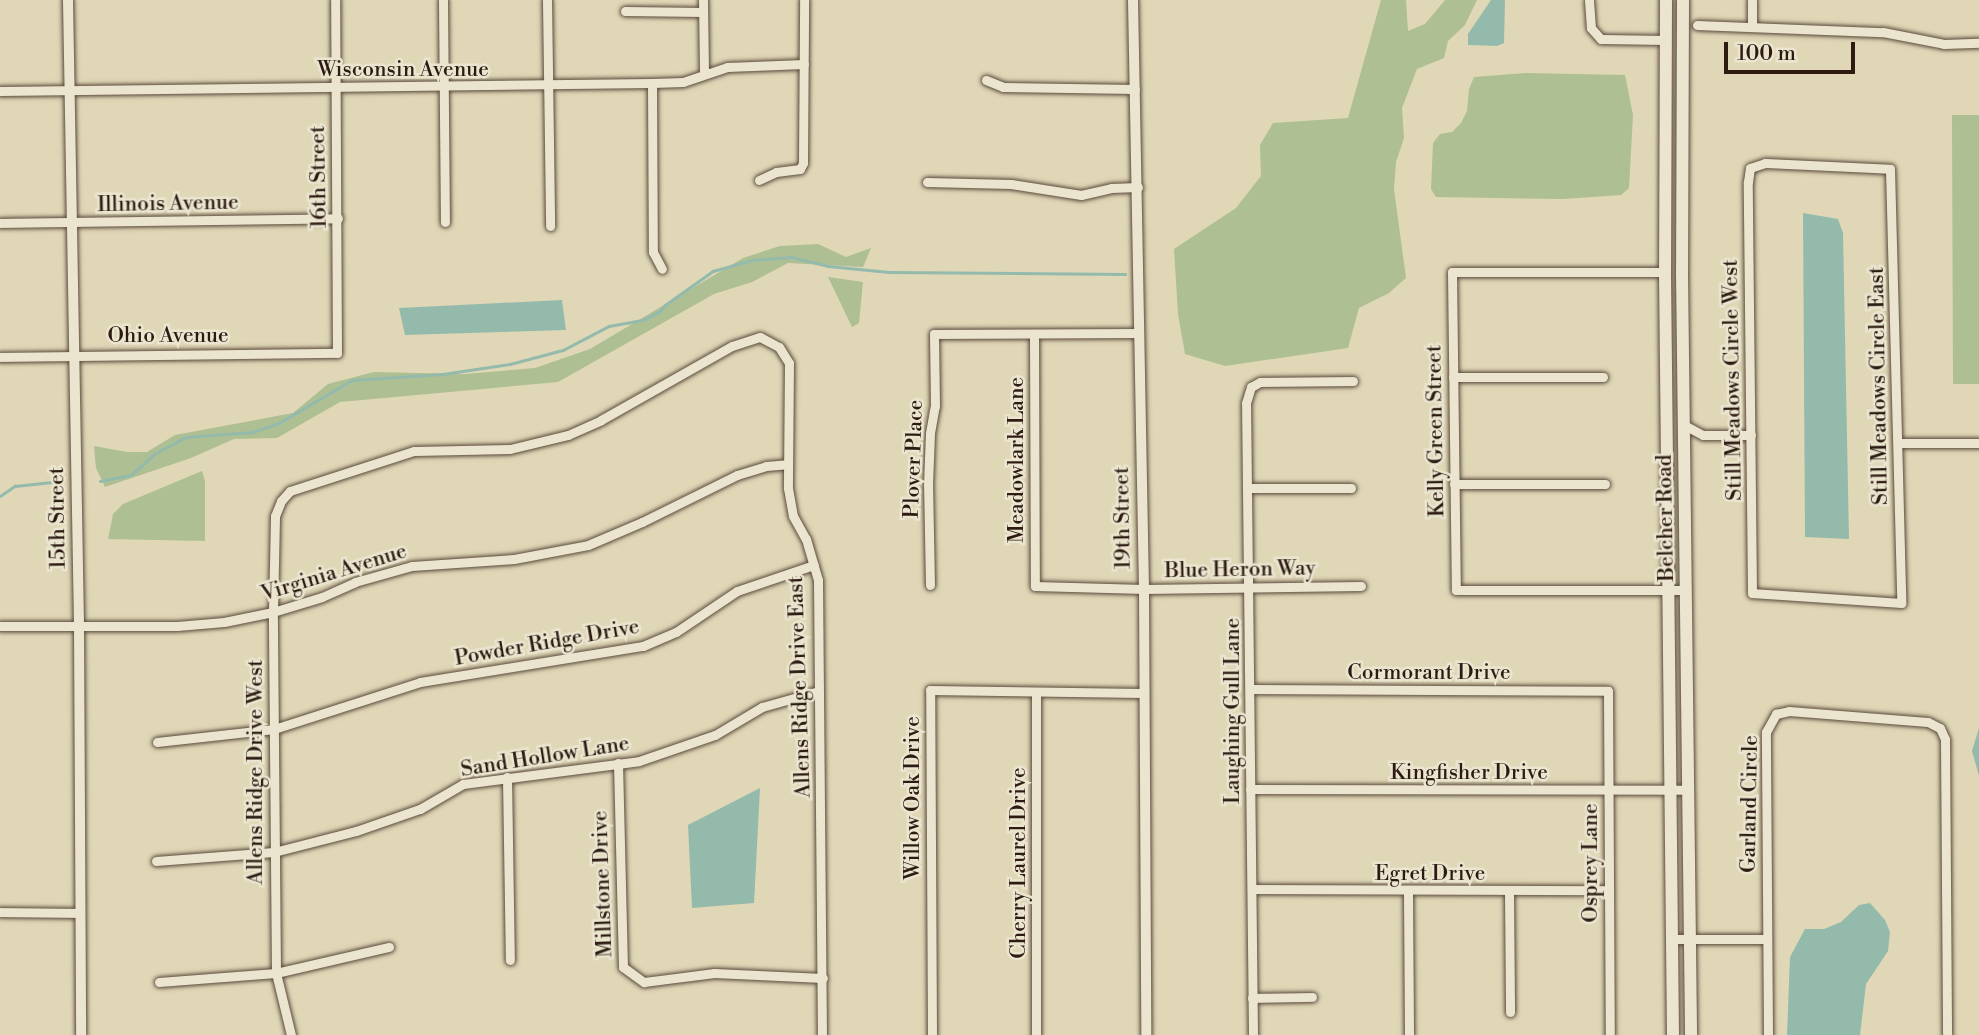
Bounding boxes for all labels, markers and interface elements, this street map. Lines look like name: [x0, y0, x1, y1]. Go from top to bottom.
scale bar: [1727, 28, 1858, 72]
text: 100 m: [1737, 41, 1796, 67]
street label: Wisconsin Avenue: [317, 57, 489, 83]
street label: 16th Street: [306, 125, 332, 229]
street label: Illinois Avenue: [97, 190, 239, 218]
street label: Still Meadows Circle West: [1718, 259, 1748, 501]
street label: Still Meadows Circle East: [1864, 267, 1894, 505]
street label: Ohio Avenue: [107, 323, 229, 349]
street label: Kelly Green Street: [1422, 345, 1450, 517]
street label: Meadowlark Lane: [1004, 377, 1030, 543]
street label: Plover Place: [899, 399, 929, 519]
street label: Belcher Road: [1652, 454, 1680, 582]
street label: 19th Street: [1110, 466, 1136, 570]
street label: 15th Street: [45, 467, 71, 569]
street label: Virginia Avenue: [258, 539, 410, 607]
street label: Blue Heron Way: [1164, 556, 1316, 584]
street label: Allens Ridge Drive East: [784, 576, 816, 798]
street label: Powder Ridge Drive: [453, 614, 641, 672]
street label: Laughing Gull Lane: [1220, 618, 1246, 804]
street label: Allens Ridge Drive West: [243, 659, 269, 885]
street label: Cormorant Drive: [1347, 660, 1511, 686]
street label: Willow Oak Drive: [900, 716, 926, 880]
street label: Sand Hollow Lane: [459, 731, 631, 783]
street label: Garland Circle: [1736, 735, 1764, 873]
street label: Kingfisher Drive: [1390, 760, 1548, 786]
street label: Cherry Laurel Drive: [1006, 767, 1032, 959]
street label: Osprey Lane: [1578, 803, 1604, 923]
street label: Millstone Drive: [588, 810, 618, 958]
street label: Egret Drive: [1375, 861, 1485, 887]

